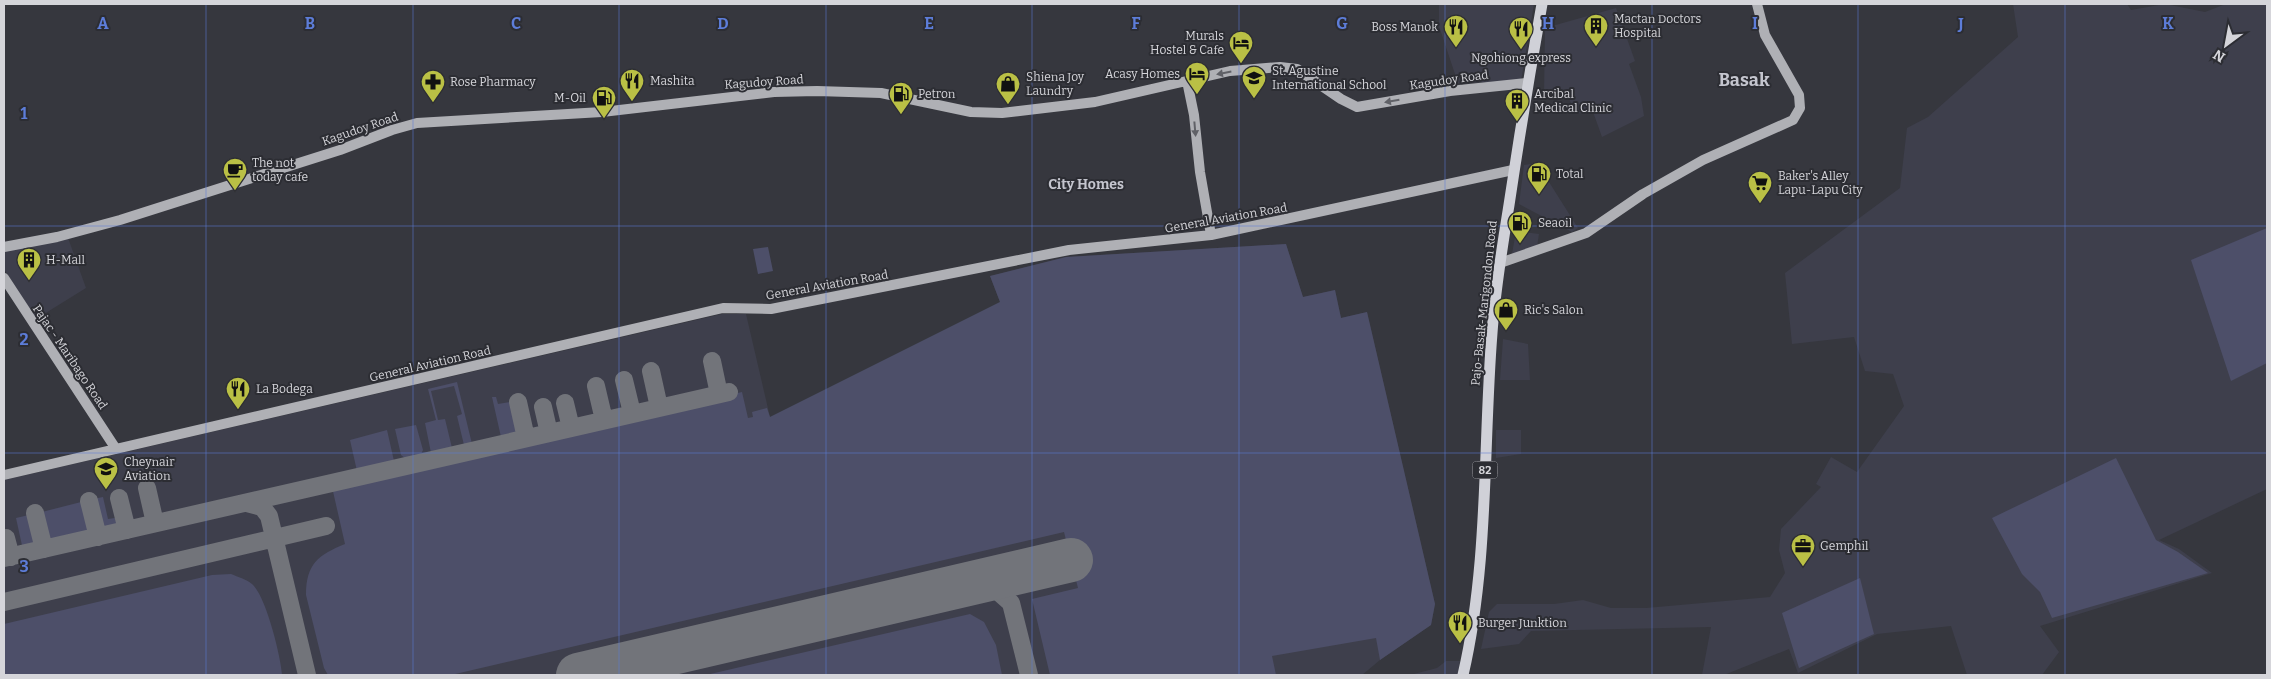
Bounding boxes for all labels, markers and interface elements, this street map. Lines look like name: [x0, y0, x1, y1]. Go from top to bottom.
place label: Mactan Doctors Hospital: [1614, 12, 1701, 40]
building icon: Mactan Doctors Hospital: [1583, 13, 1609, 47]
text: A: [97, 14, 109, 33]
text: B: [305, 14, 315, 33]
text: C: [511, 14, 521, 33]
text: D: [717, 14, 729, 33]
text: E: [924, 14, 934, 33]
text: F: [1132, 14, 1141, 33]
text: G: [1336, 14, 1348, 33]
restaurant icon: Boss Manok: [1443, 14, 1469, 48]
text: H: [1542, 14, 1555, 33]
text: I: [1752, 14, 1758, 33]
text: J: [1957, 14, 1964, 33]
text: K: [2162, 14, 2174, 33]
restaurant icon: Ngohiong express: [1508, 16, 1534, 50]
place label: Boss Manok: [1371, 20, 1438, 34]
north arrow: [2201, 20, 2251, 70]
place label: Murals Hostel & Cafe: [1150, 29, 1224, 57]
hotel icon: Murals Hostel & Cafe: [1228, 30, 1254, 64]
text: N: [2210, 45, 2228, 66]
place label: Ngohiong express: [1471, 51, 1571, 65]
hotel icon: Acasy Homes: [1184, 61, 1210, 95]
place label: St. Agustine International School: [1272, 64, 1387, 92]
school or university icon: St. Agustine International School: [1241, 65, 1267, 99]
place label: Acasy Homes: [1105, 67, 1180, 81]
restaurant icon: Mashita: [619, 68, 645, 102]
street label: Kagudoy Road: [1409, 68, 1489, 92]
pharmacy icon: Rose Pharmacy: [420, 69, 446, 103]
one-way arrow: [1217, 69, 1232, 77]
district label: Basak: [1718, 69, 1770, 91]
place label: Shiena Joy Laundry: [1026, 70, 1085, 98]
shop icon: Shiena Joy Laundry: [995, 71, 1021, 105]
street label: Kagudoy Road: [724, 72, 804, 92]
place label: Mashita: [650, 74, 695, 88]
place label: Rose Pharmacy: [450, 75, 536, 89]
fuel station icon: Petron: [888, 81, 914, 115]
fuel station icon: M-Oil: [591, 85, 617, 119]
place label: Petron: [918, 87, 956, 101]
place label: Arcibal Medical Clinic: [1534, 87, 1612, 115]
building icon: Arcibal Medical Clinic: [1504, 88, 1530, 122]
place label: M-Oil: [554, 91, 587, 105]
one-way arrow: [1384, 98, 1400, 106]
text: 1: [21, 104, 28, 123]
street label: Kagudoy Road: [320, 109, 400, 149]
one-way arrow: [1192, 121, 1200, 137]
place label: The not today cafe: [252, 156, 308, 184]
cafe icon: The not today cafe: [222, 157, 248, 191]
fuel station icon: Total: [1526, 161, 1552, 195]
place label: Total: [1556, 167, 1584, 181]
place label: Baker's Alley Lapu-Lapu City: [1778, 169, 1863, 197]
supermarket icon: Baker's Alley Lapu-Lapu City: [1747, 170, 1773, 204]
district label: City Homes: [1048, 176, 1124, 193]
street label: General Aviation Road: [1164, 200, 1288, 236]
fuel station icon: Seaoil: [1507, 210, 1533, 244]
place label: Seaoil: [1538, 216, 1573, 230]
street label: Pajo-Basak-Marigondon Road: [1468, 220, 1500, 386]
building icon: H-Mall: [16, 247, 42, 281]
place label: H-Mall: [46, 253, 86, 267]
street label: General Aviation Road: [765, 267, 889, 303]
shop icon: Ric's Salon: [1493, 297, 1519, 331]
street label: Pajac - Maribago Road: [30, 302, 110, 412]
place label: Ric's Salon: [1524, 303, 1584, 317]
text: 2: [19, 330, 29, 349]
street label: General Aviation Road: [368, 343, 492, 385]
restaurant icon: La Bodega: [225, 376, 251, 410]
place label: La Bodega: [256, 382, 313, 396]
place label: Cheynair Aviation: [124, 455, 175, 483]
school or university icon: Cheynair Aviation: [93, 456, 119, 490]
road number: 82: [1472, 462, 1498, 478]
office icon: Gemphil: [1790, 533, 1816, 567]
place label: Gemphil: [1820, 539, 1869, 553]
text: 3: [19, 557, 29, 576]
restaurant icon: Burger Junktion: [1447, 610, 1473, 644]
place label: Burger Junktion: [1478, 616, 1567, 630]

